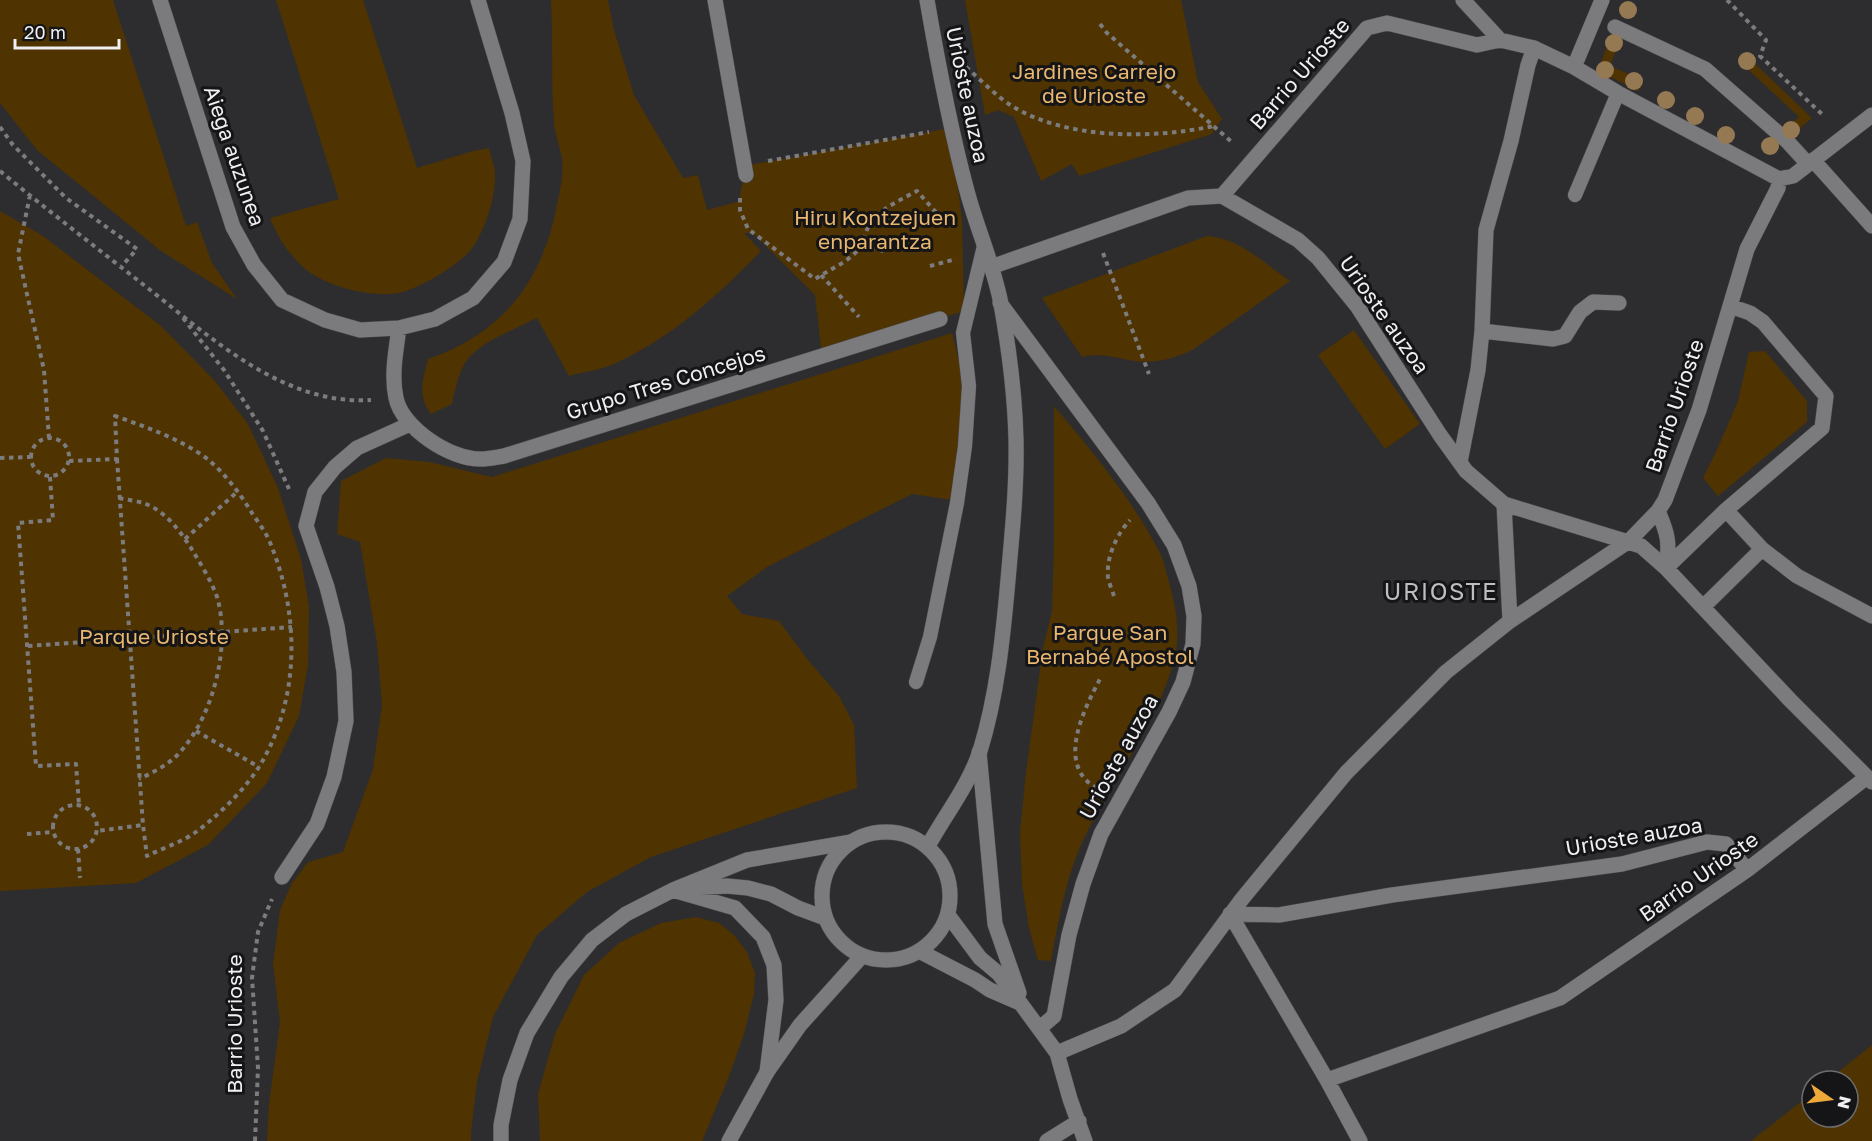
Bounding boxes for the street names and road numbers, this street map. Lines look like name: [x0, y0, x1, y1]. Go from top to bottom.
street label: Barrio Urioste: [1244, 12, 1355, 134]
street label: Urioste auzoa: [941, 24, 995, 165]
street label: Aiega auzunea: [199, 82, 271, 229]
street label: Urioste auzoa: [1334, 250, 1435, 379]
street label: Barrio Urioste: [1639, 336, 1709, 476]
street label: Grupo Tres Concejos: [563, 339, 768, 425]
street label: Urioste auzoa: [1073, 690, 1163, 823]
street label: Urioste auzoa: [1563, 811, 1704, 861]
street label: Barrio Urioste: [1634, 826, 1763, 927]
street label: Barrio Urioste: [221, 954, 247, 1094]

